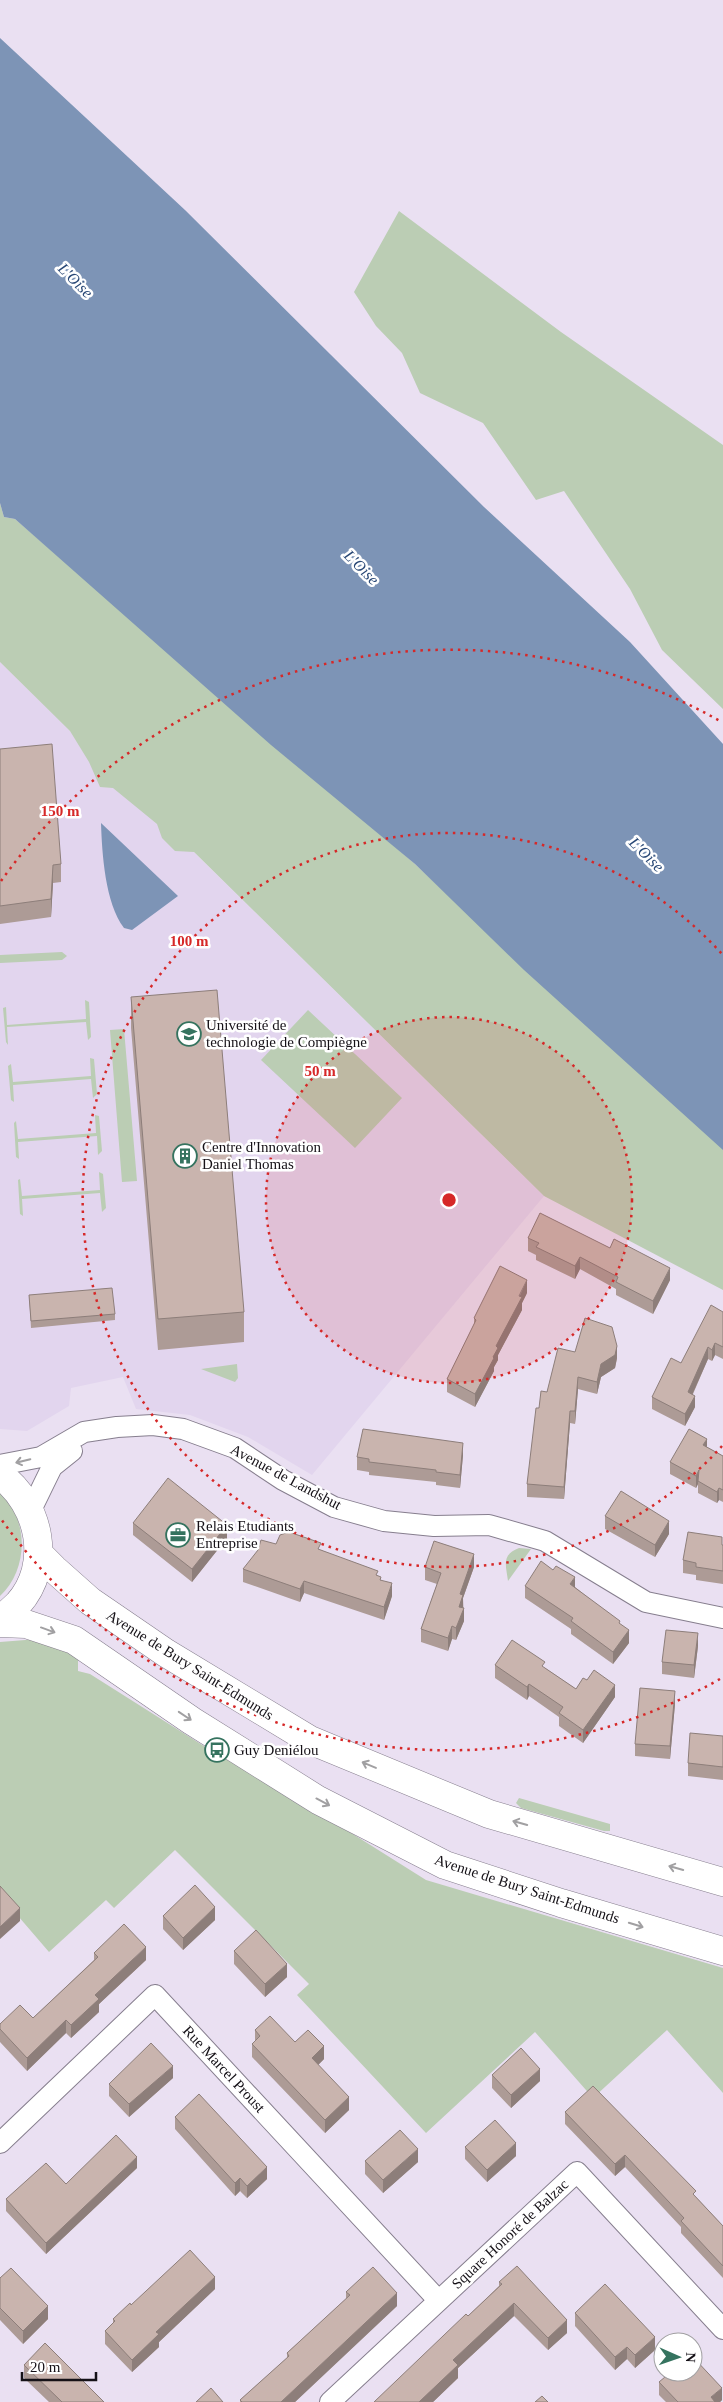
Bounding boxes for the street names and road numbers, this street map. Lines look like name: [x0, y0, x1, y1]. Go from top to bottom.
street label: Avenue de Landshut: [228, 1441, 345, 1513]
street label: Avenue de Bury Saint-Edmunds: [104, 1607, 276, 1723]
street label: Avenue de Bury Saint-Edmunds: [433, 1852, 622, 1927]
street label: Rue Marcel Proust: [180, 2022, 269, 2116]
street label: Square Honoré de Balzac: [449, 2176, 572, 2292]

